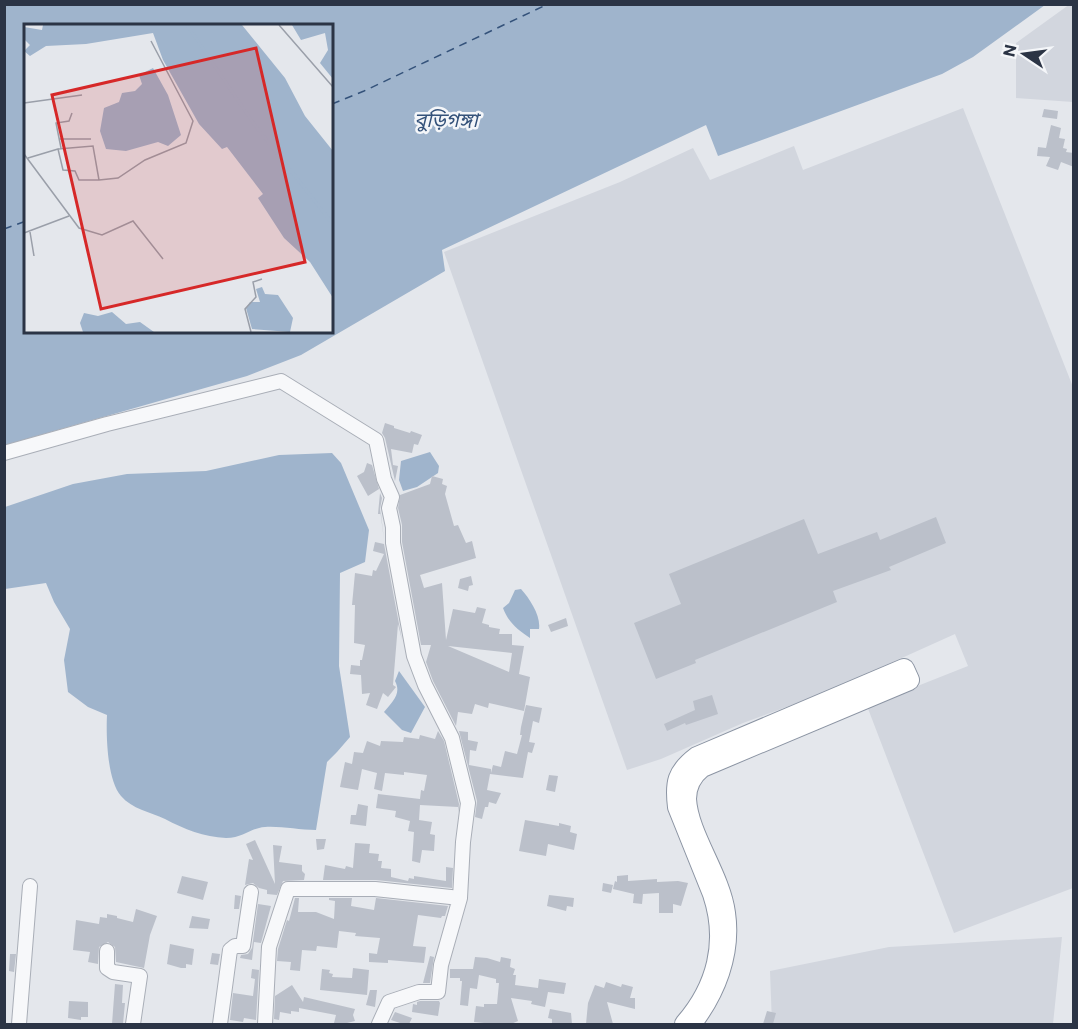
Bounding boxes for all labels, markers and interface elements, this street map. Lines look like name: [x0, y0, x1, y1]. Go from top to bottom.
inset map: [24, 24, 333, 333]
north arrow: [994, 24, 1054, 84]
text: N: [998, 43, 1020, 58]
water label: বুড়িগঙ্গা: [414, 107, 481, 132]

